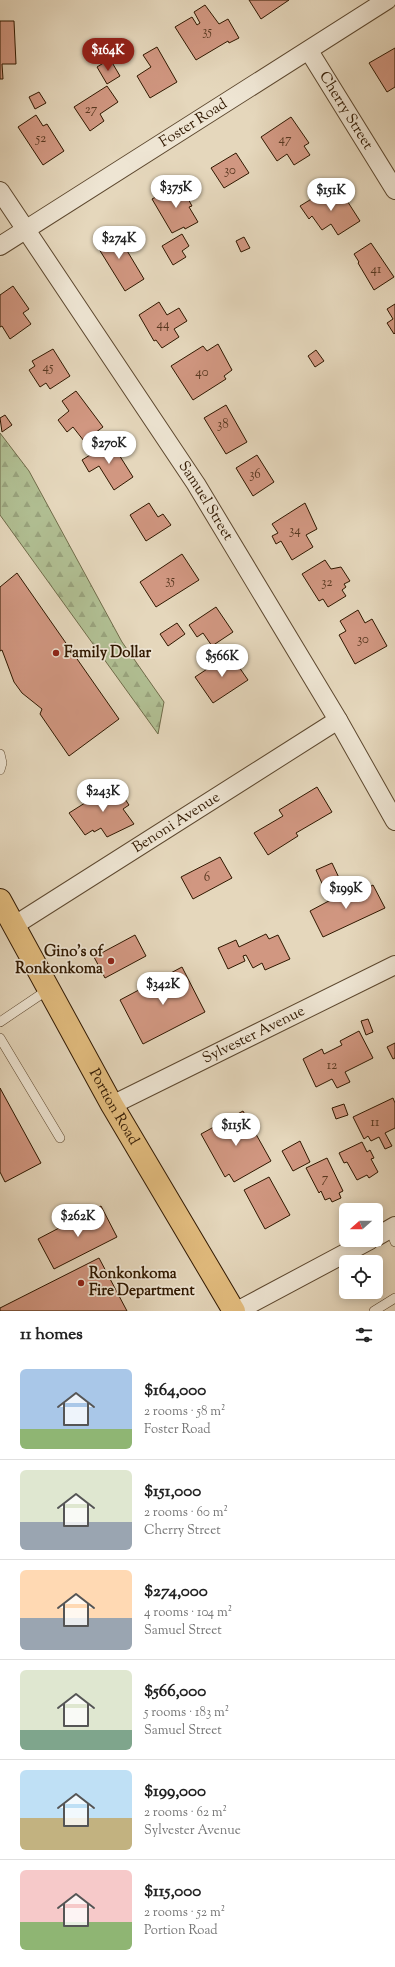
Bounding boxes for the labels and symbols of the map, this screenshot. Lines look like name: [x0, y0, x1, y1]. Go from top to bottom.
house number: 35: [202, 23, 212, 41]
pin: $164K: [80, 38, 136, 72]
street label: Cherry Street: [314, 67, 378, 154]
street label: Foster Road: [155, 93, 232, 153]
house number: 27: [85, 101, 98, 119]
house number: 52: [35, 130, 46, 148]
house number: 47: [278, 131, 292, 149]
house number: 30: [224, 162, 236, 180]
pin: $375K: [148, 175, 204, 209]
pin: $151K: [303, 178, 359, 212]
pin: $274K: [91, 226, 147, 260]
house number: 41: [371, 261, 382, 279]
house number: 44: [156, 316, 170, 334]
house number: 45: [43, 359, 54, 377]
house number: 40: [195, 364, 209, 382]
house number: 38: [217, 416, 229, 434]
pin: $270K: [81, 431, 137, 465]
street label: Samuel Street: [173, 457, 238, 545]
house number: 36: [249, 466, 261, 484]
house number: 34: [289, 522, 301, 540]
house number: 35: [165, 572, 175, 590]
house number: 32: [321, 574, 333, 592]
house number: 30: [357, 631, 369, 649]
place label: Family Dollar: [64, 643, 151, 664]
pin: $566K: [194, 644, 250, 678]
marker: Family Dollar: [51, 648, 61, 658]
pin: $243K: [75, 779, 131, 813]
street label: Benoni Avenue: [128, 787, 224, 858]
house number: 6: [204, 869, 210, 887]
pin: $199K: [318, 876, 374, 910]
place label: Gino's of Ronkonkoma: [15, 942, 105, 980]
marker: Gino's of Ronkonkoma: [106, 956, 116, 966]
pin: $342K: [135, 972, 191, 1006]
street label: Sylvester Avenue: [199, 1001, 308, 1069]
house number: 12: [327, 1057, 337, 1075]
street label: Portion Road: [84, 1065, 144, 1149]
pin: $115K: [208, 1113, 264, 1147]
house number: 11: [371, 1114, 380, 1132]
house number: 7: [322, 1170, 329, 1188]
north arrow: [339, 1203, 383, 1247]
pin: $262K: [50, 1204, 106, 1238]
place label: Ronkonkoma Fire Department: [89, 1264, 196, 1302]
marker: Ronkonkoma Fire Department: [76, 1278, 86, 1288]

